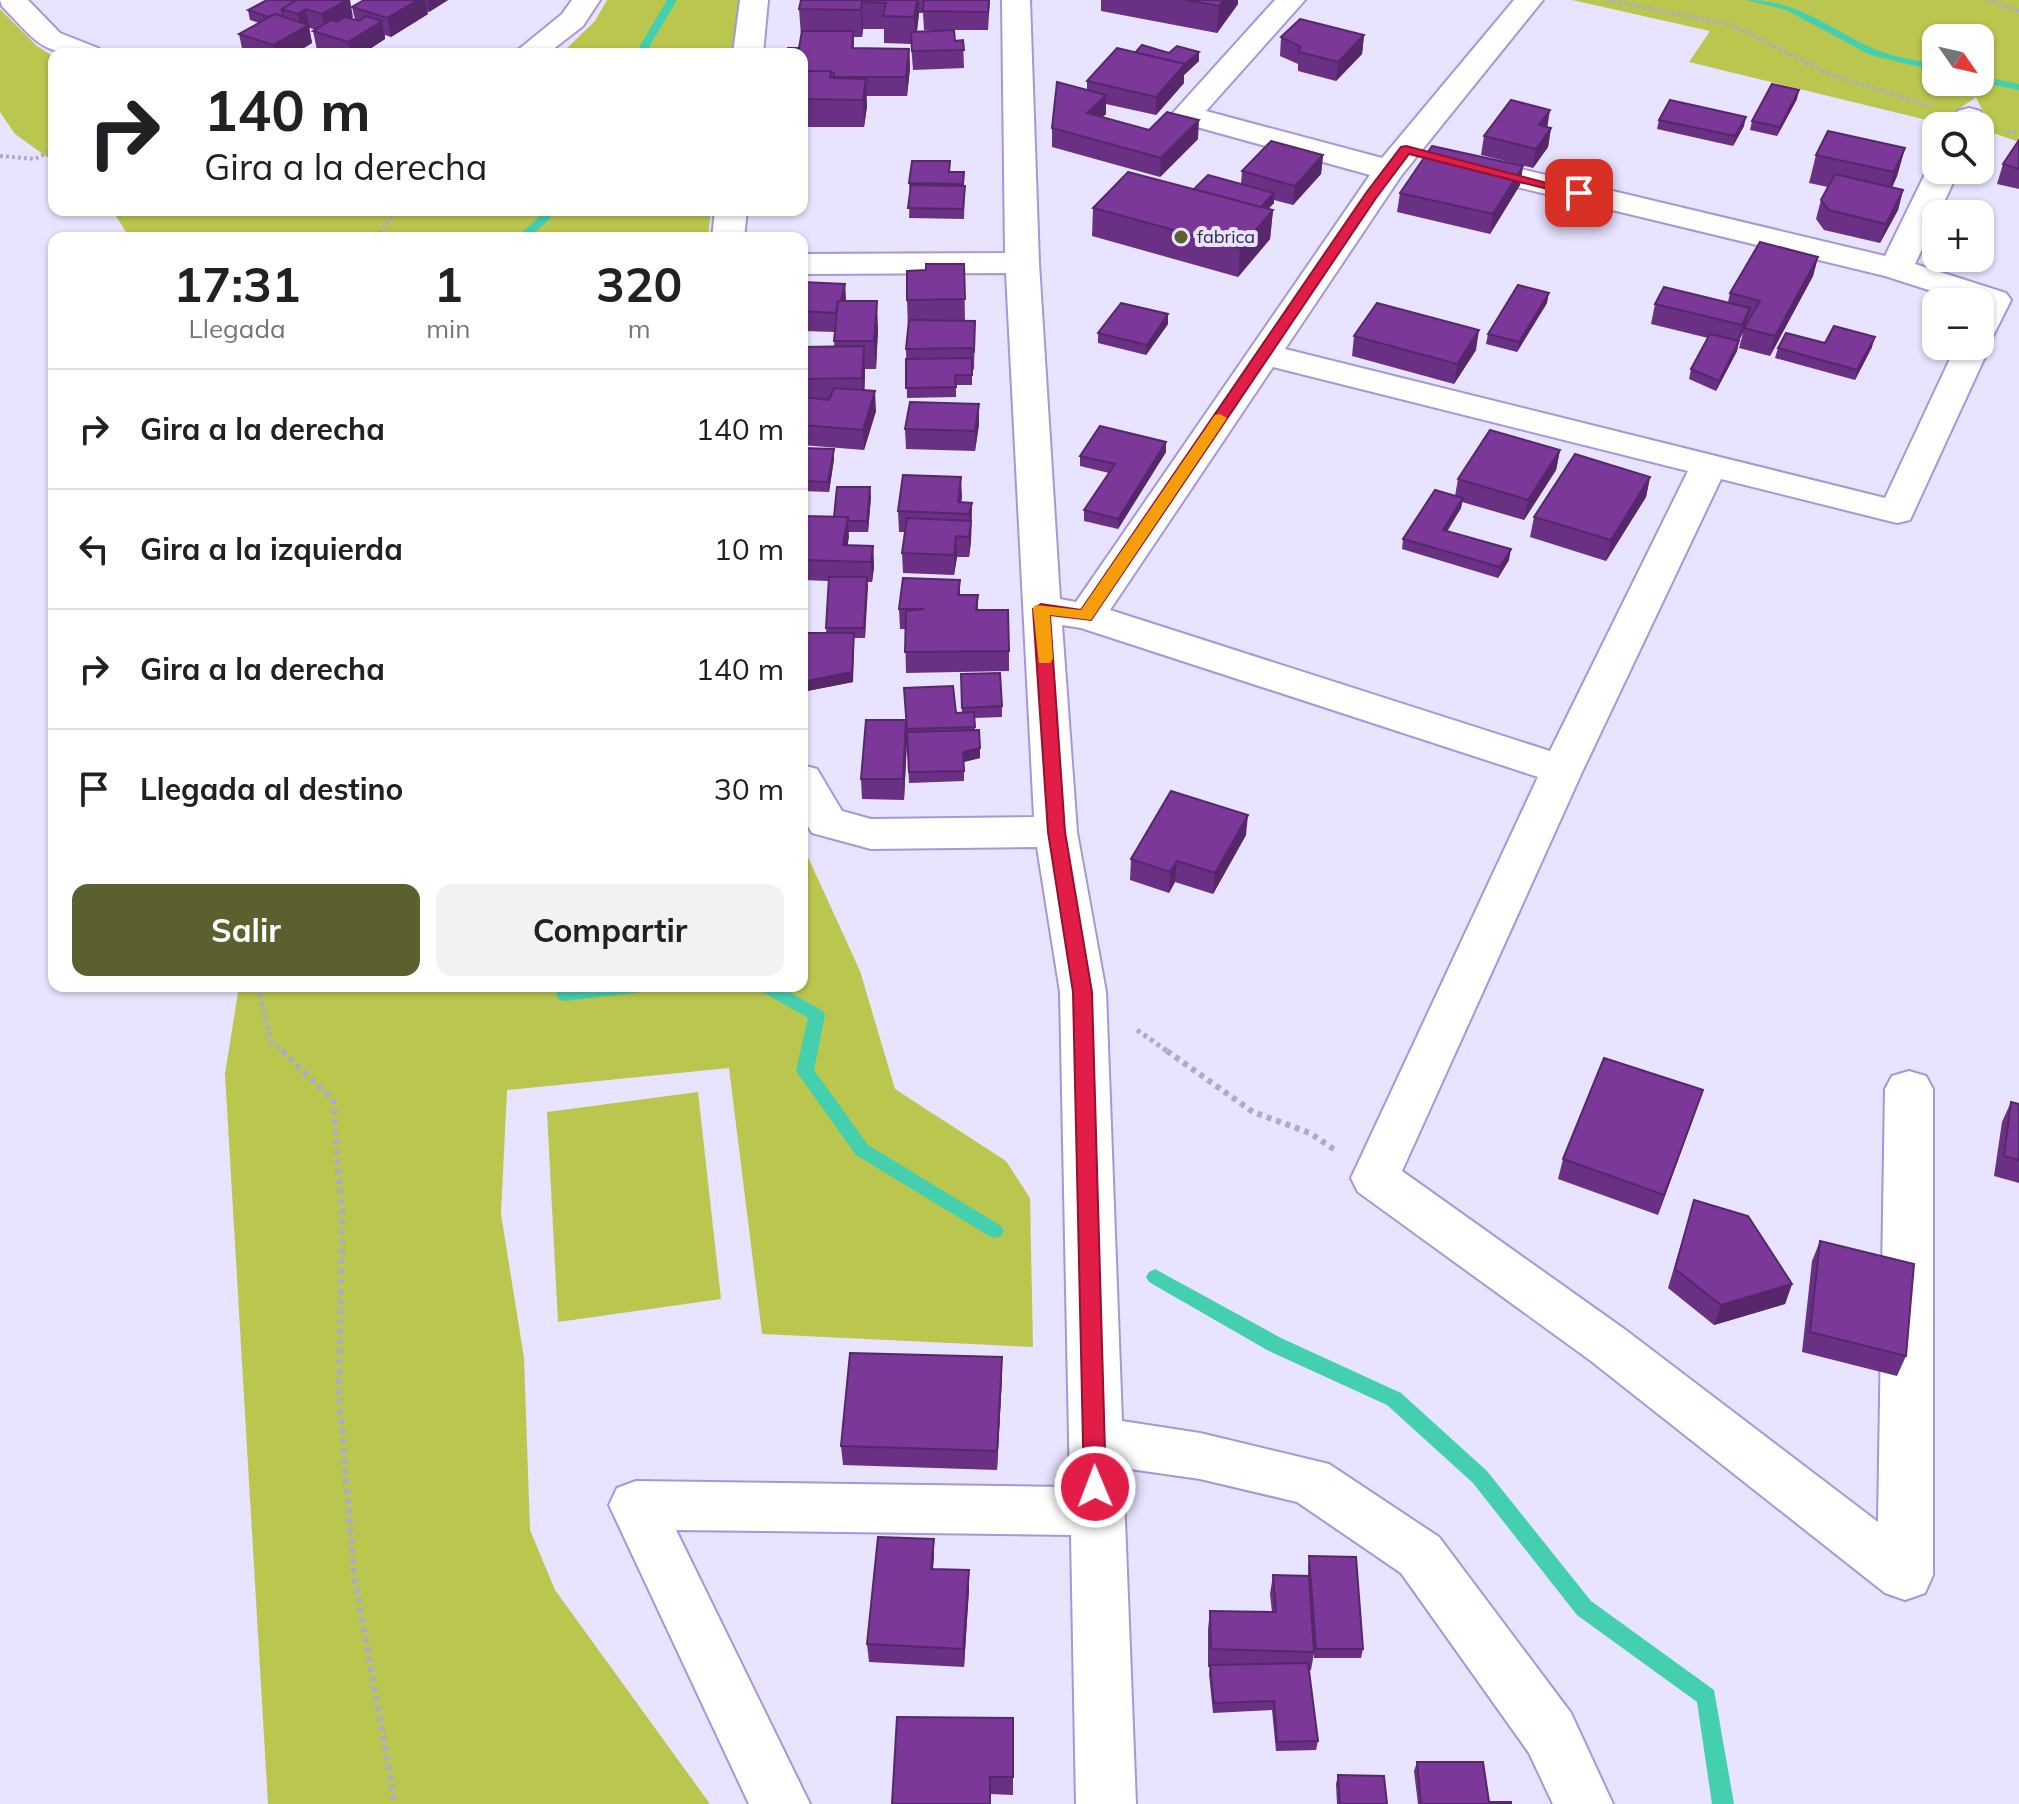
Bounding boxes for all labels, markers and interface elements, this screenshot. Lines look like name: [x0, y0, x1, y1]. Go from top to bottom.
north arrow: [1922, 24, 1994, 96]
map controls: [1922, 24, 1994, 360]
text: 140 m: [204, 75, 371, 145]
icon: right: [72, 80, 176, 184]
button: search: [1922, 112, 1994, 184]
text: Gira a la derecha: [204, 144, 487, 189]
pin: [1545, 159, 1613, 227]
icon: arrive: [1557, 171, 1601, 215]
button: +: [1922, 200, 1994, 272]
place label: fabrica: [1197, 225, 1255, 248]
marker: fabrica: [1172, 228, 1190, 246]
text: 17:31: [174, 254, 301, 314]
text: 1: [434, 254, 463, 314]
text: 320: [596, 254, 682, 314]
button: −: [1922, 288, 1994, 360]
text: Llegada: [189, 312, 286, 345]
text: min: [426, 312, 470, 345]
text: m: [628, 312, 651, 345]
icon: right: [72, 407, 116, 451]
text: Gira a la derecha: [140, 410, 385, 448]
text: 140 m: [696, 410, 784, 448]
icon: left: [72, 527, 116, 571]
text: Gira a la izquierda: [140, 530, 403, 568]
text: 10 m: [714, 530, 784, 568]
icon: right: [72, 647, 116, 691]
text: Gira a la derecha: [140, 650, 385, 688]
text: 140 m: [696, 650, 784, 688]
icon: arrive: [72, 767, 116, 811]
text: Llegada al destino: [140, 770, 403, 808]
text: 30 m: [714, 770, 784, 808]
button: Salir: [72, 884, 420, 976]
button: Compartir: [436, 884, 784, 976]
position arrow: [1053, 1445, 1137, 1529]

